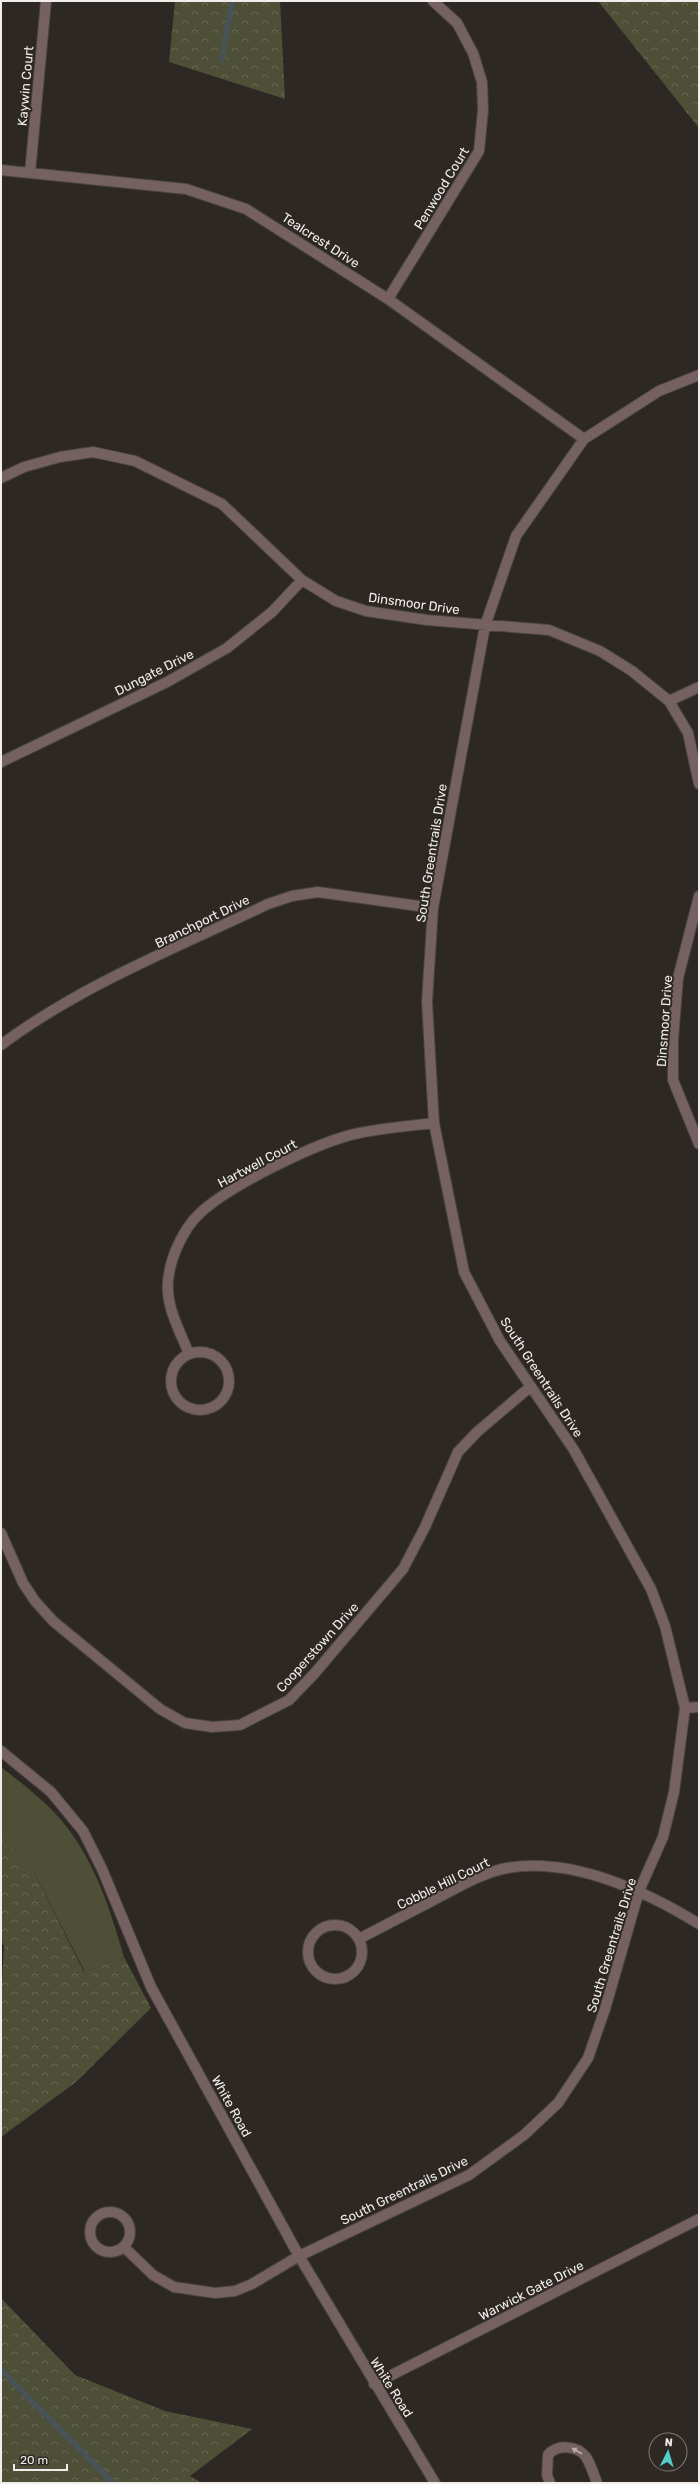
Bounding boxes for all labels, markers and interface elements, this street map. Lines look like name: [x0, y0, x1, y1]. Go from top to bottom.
street label: Kaywin Court: [15, 45, 36, 127]
street label: Penwood Court: [411, 144, 472, 232]
street label: Tealcrest Drive: [279, 210, 362, 271]
street label: Dinsmoor Drive: [367, 590, 461, 617]
street label: Dungate Drive: [112, 646, 197, 700]
street label: South Greentrails Drive: [413, 783, 450, 923]
street label: Branchport Drive: [152, 892, 252, 951]
street label: Dinsmoor Drive: [654, 975, 675, 1068]
street label: Hartwell Court: [215, 1136, 299, 1191]
street label: South Greentrails Drive: [497, 1314, 586, 1440]
street label: Cooperstown Drive: [273, 1599, 362, 1695]
street label: Cobble Hill Court: [394, 1855, 492, 1912]
street label: South Greentrails Drive: [584, 1876, 639, 2014]
street label: White Road: [209, 2073, 255, 2140]
street label: South Greentrails Drive: [338, 2153, 470, 2228]
street label: Warwick Gate Drive: [476, 2258, 586, 2323]
street label: White Road: [367, 2355, 416, 2420]
north arrow: [648, 2432, 688, 2472]
text: N: [664, 2436, 673, 2449]
scale bar: [14, 2446, 67, 2472]
one-way arrow: [571, 2448, 583, 2455]
text: 20 m: [20, 2453, 48, 2467]

